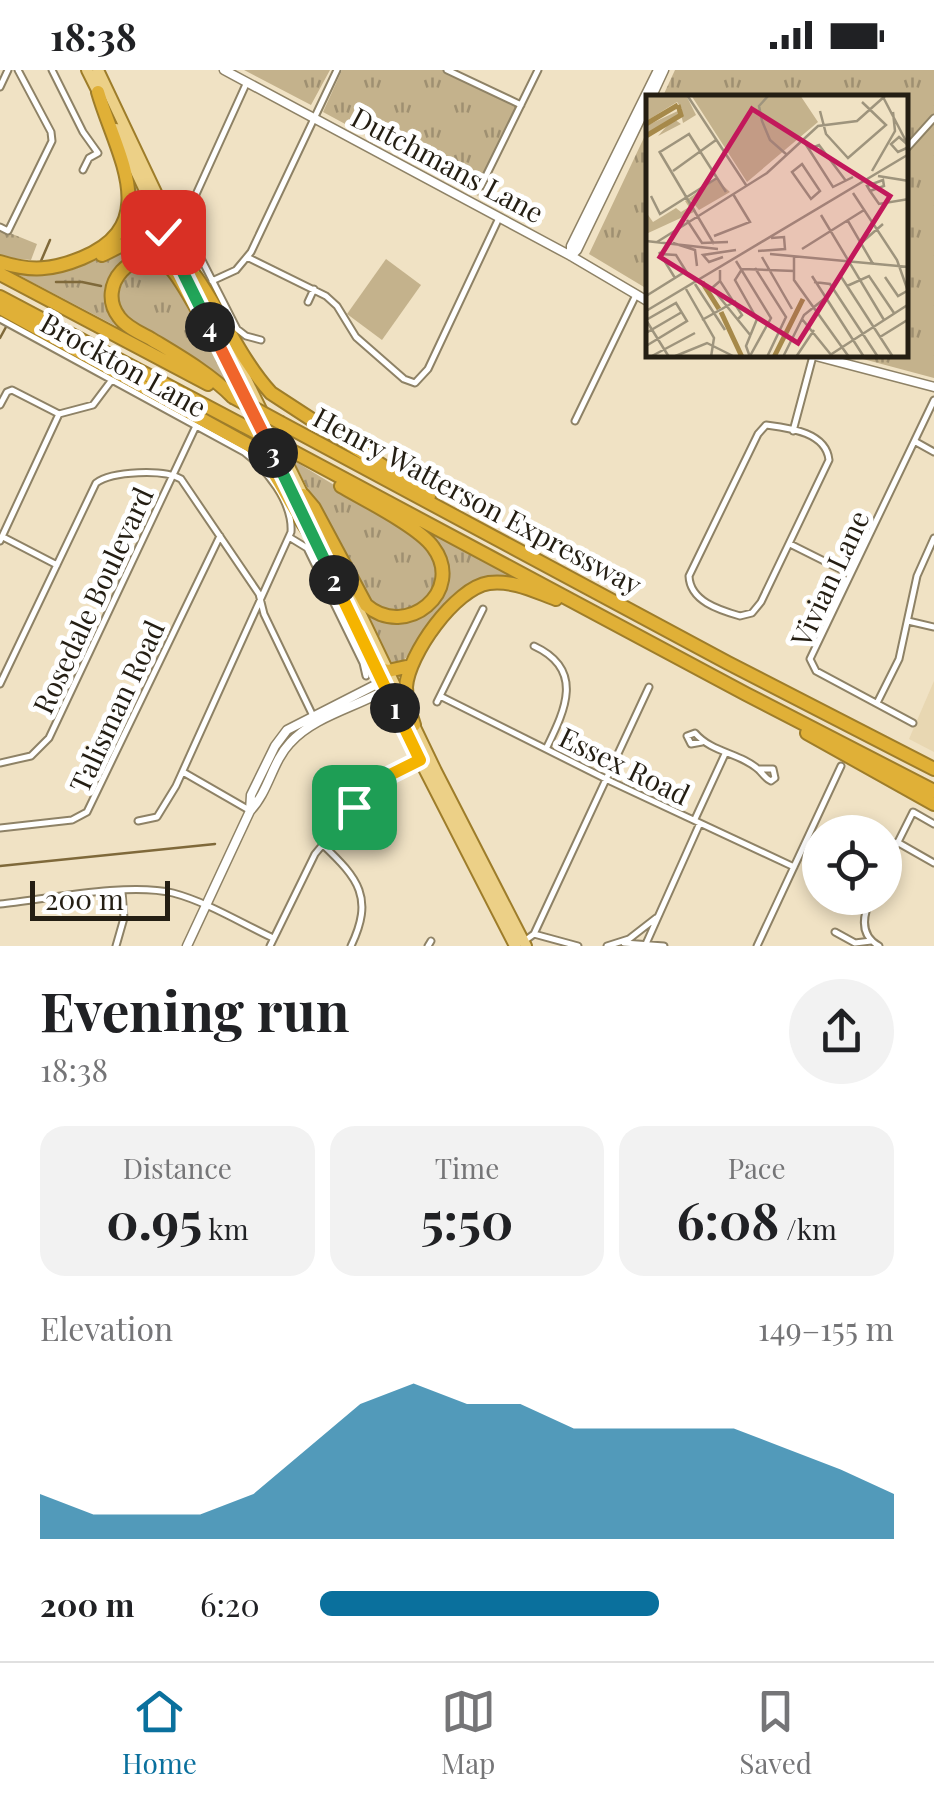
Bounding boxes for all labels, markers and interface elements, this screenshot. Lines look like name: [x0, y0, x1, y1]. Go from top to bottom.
text: 18:38: [50, 10, 137, 61]
inset map: [646, 95, 909, 358]
street label: Dutchmans Lane: [345, 98, 551, 230]
pin: [121, 190, 206, 275]
icon: check: [136, 205, 191, 260]
pin: 4: [185, 302, 235, 352]
street label: Brockton Lane: [35, 303, 213, 425]
text: 4: [203, 308, 217, 345]
street label: Henry Watterson Expressway: [308, 398, 648, 602]
pin: 3: [248, 428, 298, 478]
text: 3: [266, 434, 280, 471]
street label: Rosedale Boulevard: [23, 481, 161, 719]
street label: Vivian Lane: [781, 504, 877, 653]
pin: 2: [309, 555, 359, 605]
text: 2: [327, 561, 341, 598]
street label: Talisman Road: [60, 614, 172, 798]
pin: 1: [370, 683, 420, 733]
text: 1: [390, 689, 400, 726]
street label: Essex Road: [554, 718, 696, 812]
pin: [312, 765, 397, 850]
icon: arrive: [327, 780, 382, 835]
map controls: [802, 815, 902, 915]
button: locate: [802, 815, 902, 915]
scale bar: [30, 876, 170, 920]
text: 200 m: [45, 880, 124, 917]
text: Evening run: [40, 972, 350, 1046]
button: share: [789, 979, 894, 1084]
text: 18:38: [40, 1047, 108, 1090]
text: Distance: [123, 1149, 232, 1186]
text: Time: [435, 1149, 499, 1186]
text: Pace: [728, 1149, 786, 1186]
text: 0.95: [106, 1186, 202, 1253]
text: 5:50: [421, 1186, 513, 1253]
text: 6:08: [676, 1186, 779, 1253]
text: km: [202, 1210, 249, 1247]
text: /km: [779, 1210, 837, 1247]
text: Elevation: [40, 1306, 173, 1349]
text: 149–155 m: [758, 1306, 894, 1349]
text: 200 m: [40, 1582, 134, 1625]
text: 6:20: [200, 1582, 260, 1625]
tab: Home: [122, 1684, 197, 1781]
tab: Map: [441, 1684, 496, 1781]
tab: Saved: [739, 1684, 812, 1781]

